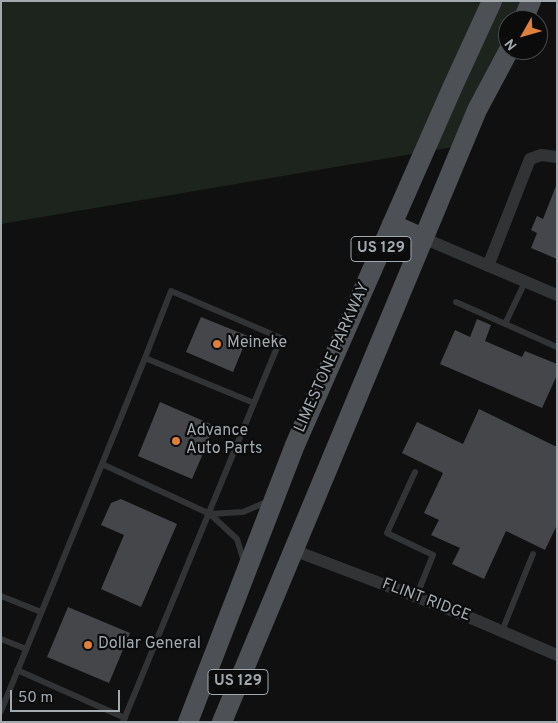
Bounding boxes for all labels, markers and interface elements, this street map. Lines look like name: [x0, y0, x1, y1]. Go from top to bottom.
north arrow: [498, 10, 548, 60]
text: N: [502, 35, 521, 53]
road number: US 129: [351, 236, 411, 262]
street label: LIMESTONE PARKWAY: [291, 280, 375, 436]
place label: Meineke: [227, 334, 287, 354]
marker: Meineke: [211, 338, 223, 350]
place label: Advance Auto Parts: [186, 422, 263, 460]
marker: Advance Auto Parts: [170, 435, 182, 447]
street label: FLINT RIDGE: [379, 575, 473, 627]
place label: Dollar General: [98, 635, 201, 655]
marker: Dollar General: [82, 639, 94, 651]
road number: US 129: [208, 670, 268, 694]
scale bar: [12, 680, 122, 712]
text: 50 m: [18, 689, 53, 708]

